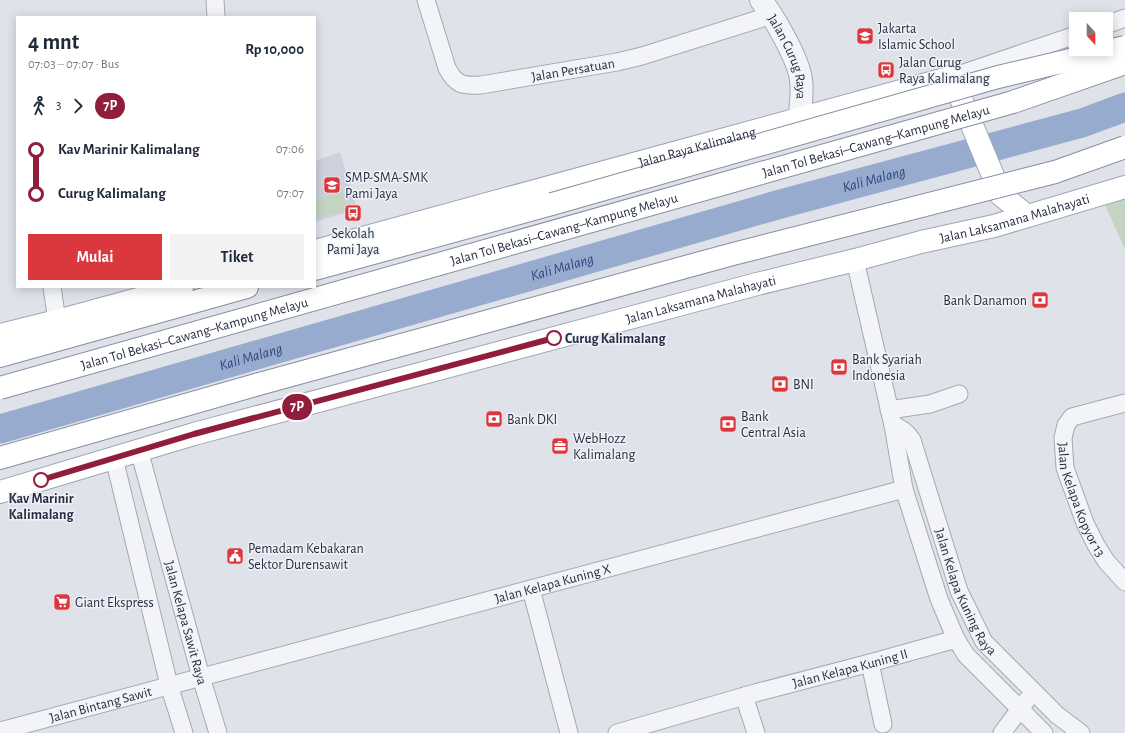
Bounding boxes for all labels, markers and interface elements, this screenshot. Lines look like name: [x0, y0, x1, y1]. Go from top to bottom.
street label: Jalan Curug Raya: [765, 12, 808, 100]
north arrow: [1069, 12, 1113, 56]
map controls: [1069, 12, 1113, 56]
place label: Jakarta Islamic School: [878, 22, 955, 52]
school or university icon: Jakarta Islamic School: [855, 26, 875, 46]
text: 4 mnt: [28, 31, 79, 53]
text: Rp 10,000: [245, 42, 304, 57]
street label: Jalan Persatuan: [530, 56, 616, 84]
place label: Jalan Curug Raya Kalimalang: [899, 56, 990, 86]
text: 07:03 – 07:07 · Bus: [28, 58, 119, 71]
bus stop icon: Jalan Curug Raya Kalimalang: [876, 60, 896, 80]
icon: walk: [28, 95, 50, 117]
icon: forward: [67, 95, 89, 117]
text: 3: [56, 99, 61, 112]
text: 7P: [103, 99, 117, 113]
street label: Jalan Tol Bekasi–Cawang–Kampung Melayu: [761, 103, 991, 180]
street label: Jalan Raya Kalimalang: [637, 125, 757, 170]
text: Kav Marinir Kalimalang: [58, 142, 200, 157]
text: 07:06: [276, 143, 304, 156]
water label: Kali Malang: [841, 164, 907, 195]
place label: SMP-SMA-SMK Pami Jaya: [345, 171, 428, 201]
school or university icon: SMP-SMA-SMK Pami Jaya: [322, 175, 342, 195]
text: Curug Kalimalang: [58, 186, 166, 201]
text: 07:07: [276, 187, 304, 200]
street label: Jalan Tol Bekasi–Cawang–Kampung Melayu: [449, 191, 679, 268]
street label: Jalan Laksamana Malahayati: [939, 192, 1091, 246]
bus stop icon: Sekolah Pami Jaya: [343, 203, 363, 223]
place label: Sekolah Pami Jaya: [327, 227, 380, 257]
button: Mulai: [28, 234, 162, 280]
button: Tiket: [170, 234, 304, 280]
water label: Kali Malang: [529, 251, 595, 284]
street label: Jalan Laksamana Malahayati: [625, 274, 778, 327]
bank icon: Bank Danamon: [1030, 290, 1050, 310]
place label: Bank Danamon: [943, 294, 1027, 308]
street label: Jalan Tol Bekasi–Cawang–Kampung Melayu: [80, 295, 310, 373]
marker: Curug Kalimalang: [546, 330, 562, 346]
place label: Curug Kalimalang: [565, 332, 667, 346]
water label: Kali Malang: [218, 341, 284, 373]
place label: Bank Syariah Indonesia: [852, 353, 922, 383]
bank icon: Bank Syariah Indonesia: [829, 357, 849, 377]
bank icon: BNI: [770, 374, 790, 394]
place label: BNI: [793, 378, 814, 392]
line badge: 7P: [279, 394, 315, 420]
text: 7P: [290, 400, 304, 414]
bank icon: Bank DKI: [484, 409, 504, 429]
place label: Bank Central Asia: [741, 410, 806, 440]
place label: Bank DKI: [507, 413, 557, 427]
bank icon: Bank Central Asia: [718, 414, 738, 434]
place label: WebHozz Kalimalang: [573, 432, 636, 462]
office icon: WebHozz Kalimalang: [550, 436, 570, 456]
street label: Jalan Kelapa Kopyor 13: [1055, 442, 1108, 560]
marker: Kav Marinir Kalimalang: [33, 472, 49, 488]
place label: Kav Marinir Kalimalang: [8, 492, 74, 522]
street label: Jalan Kelapa Kuning Raya: [932, 527, 999, 659]
place label: Pemadam Kebakaran Sektor Durensawit: [248, 542, 364, 572]
public building icon: Pemadam Kebakaran Sektor Durensawit: [225, 546, 245, 566]
street label: Jalan Kelapa Sawit Raya: [162, 559, 209, 687]
street label: Jalan Kelapa Kuning X: [493, 562, 612, 606]
supermarket icon: Giant Ekspress: [52, 592, 72, 612]
place label: Giant Ekspress: [75, 596, 154, 610]
street label: Jalan Kelapa Kuning II: [791, 647, 909, 691]
street label: Jalan Bintang Sawit: [48, 685, 154, 725]

